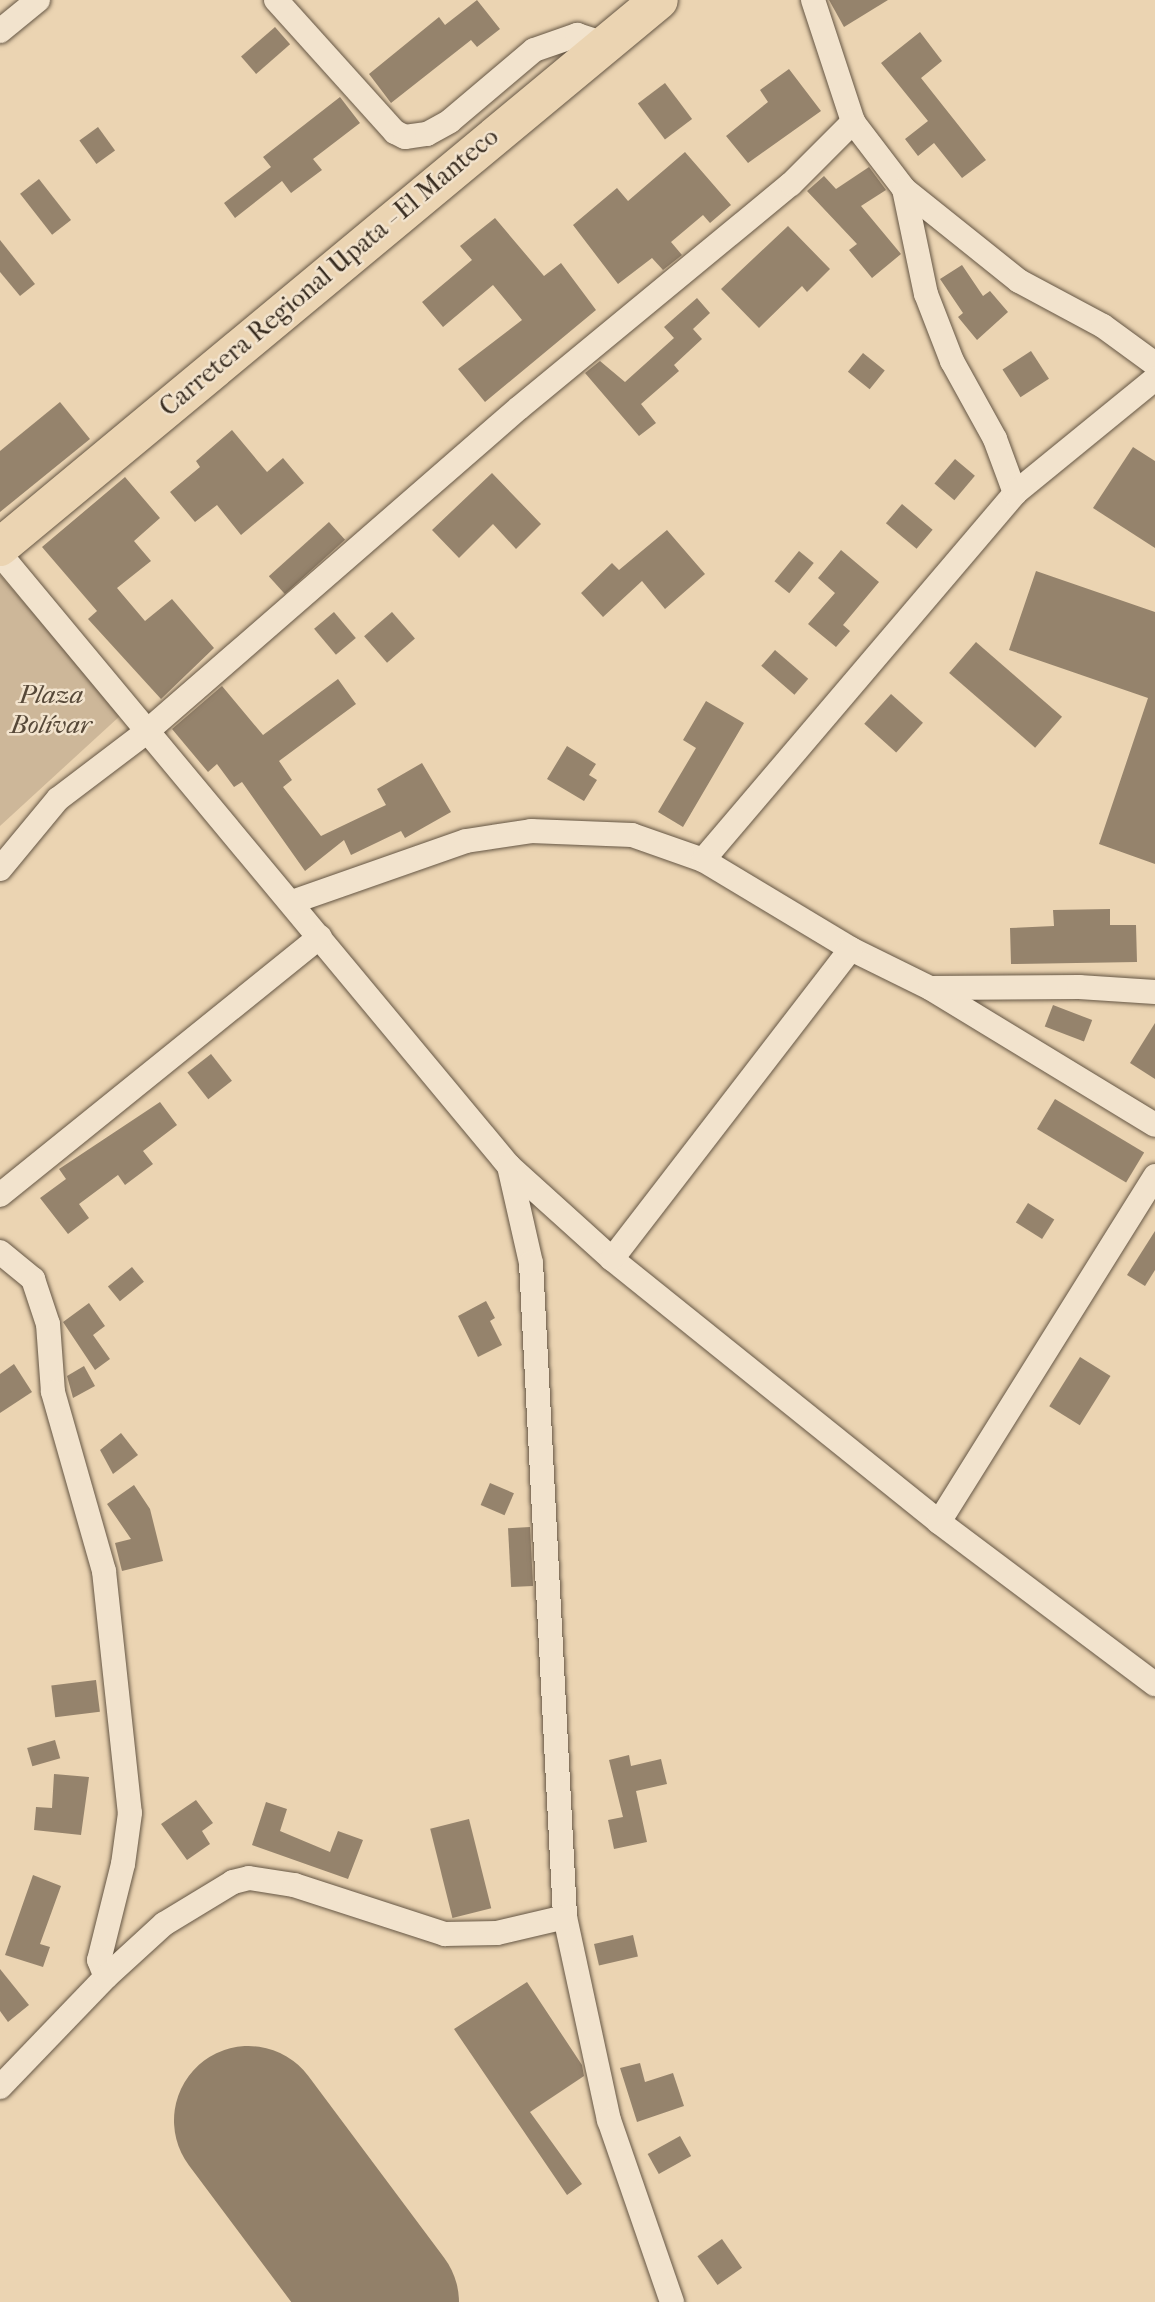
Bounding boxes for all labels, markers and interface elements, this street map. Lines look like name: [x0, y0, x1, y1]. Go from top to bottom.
street label: Carretera Regional Upata - El Manteco: [153, 121, 505, 423]
park label: Plaza Bolívar: [10, 679, 92, 740]

